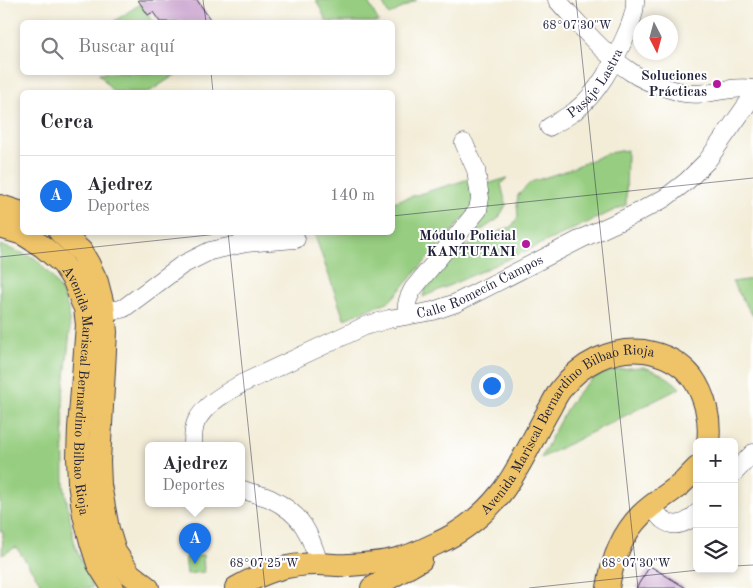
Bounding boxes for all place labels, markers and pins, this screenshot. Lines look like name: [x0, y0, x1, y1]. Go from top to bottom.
place label: Soluciones Prácticas: [641, 69, 707, 99]
marker: Soluciones Prácticas: [711, 78, 723, 90]
place label: Módulo Policial KANTUTANI: [419, 229, 516, 259]
marker: Módulo Policial KANTUTANI: [520, 238, 532, 250]
pin: A: [179, 523, 211, 564]

